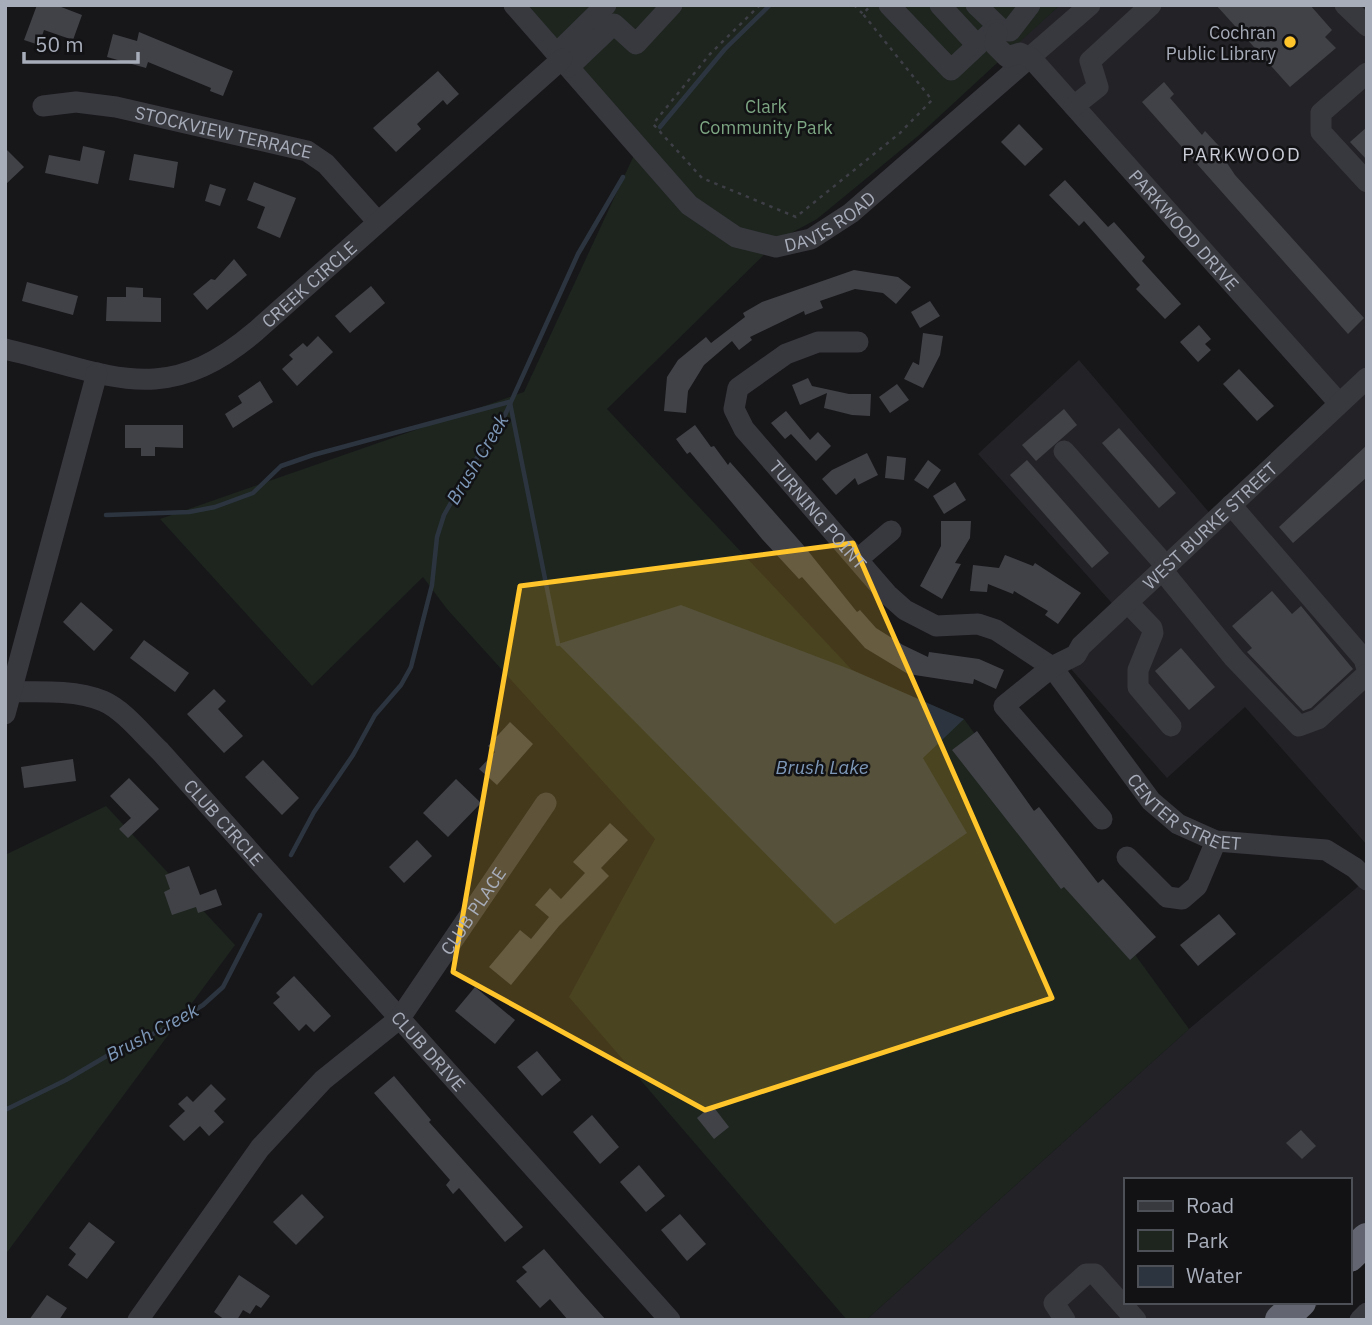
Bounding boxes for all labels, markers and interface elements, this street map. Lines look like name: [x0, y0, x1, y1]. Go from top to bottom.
scale bar: [24, 21, 138, 65]
place label: Cochran Public Library: [1166, 21, 1276, 65]
text: 50 m: [35, 30, 84, 58]
marker: Cochran Public Library: [1282, 34, 1298, 50]
park label: Clark Community Park: [699, 95, 833, 139]
street label: STOCKVIEW TERRACE: [133, 100, 314, 163]
district label: PARKWOOD: [1182, 142, 1302, 166]
street label: PARKWOOD DRIVE: [1124, 164, 1244, 295]
street label: DAVIS ROAD: [782, 186, 880, 256]
street label: CREEK CIRCLE: [256, 236, 361, 332]
water label: Brush Creek: [441, 408, 514, 509]
street label: TURNING POINT: [764, 455, 872, 574]
street label: WEST BURKE STREET: [1138, 457, 1282, 594]
water label: Brush Lake: [776, 755, 869, 779]
street label: CENTER STREET: [1123, 768, 1242, 855]
street label: CLUB CIRCLE: [179, 774, 269, 870]
street label: CLUB PLACE: [435, 862, 511, 959]
water label: Brush Creek: [102, 997, 203, 1066]
street label: CLUB DRIVE: [387, 1006, 471, 1096]
legend: [1124, 1178, 1351, 1304]
text: Road: [1186, 1191, 1234, 1219]
text: Park: [1186, 1226, 1229, 1254]
text: Water: [1186, 1261, 1243, 1289]

